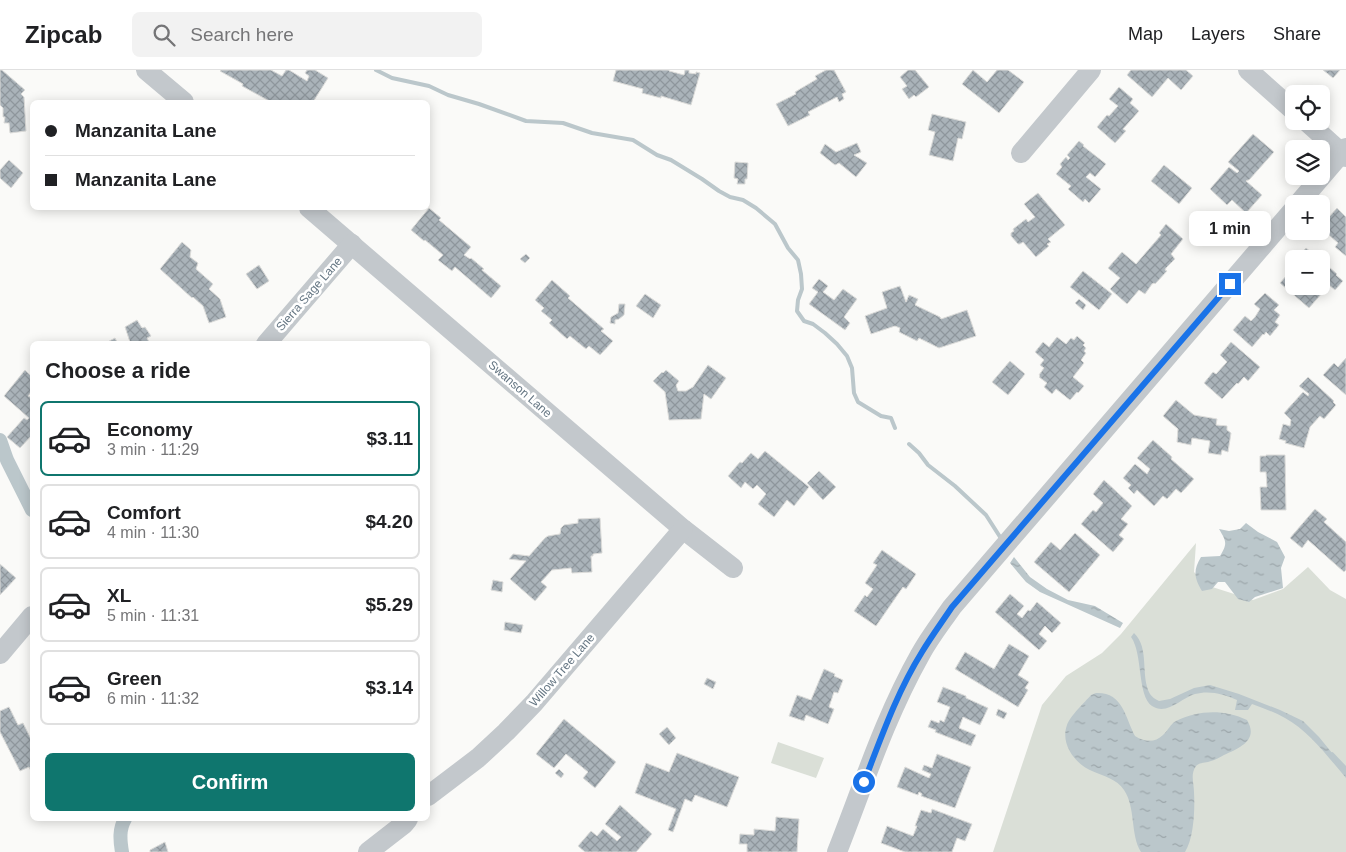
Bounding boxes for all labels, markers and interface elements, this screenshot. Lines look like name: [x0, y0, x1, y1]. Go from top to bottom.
search box: [132, 12, 482, 57]
text: Zipcab: [25, 21, 102, 48]
icon: search: [150, 21, 178, 49]
text: Search here: [190, 24, 294, 45]
text: Map: [1128, 24, 1163, 44]
text: Layers: [1191, 24, 1245, 44]
text: Share: [1273, 24, 1321, 44]
map controls: [1285, 85, 1330, 295]
button: locate: [1285, 85, 1330, 130]
text: Manzanita Lane: [75, 120, 216, 141]
button: layers: [1285, 140, 1330, 185]
text: Manzanita Lane: [75, 169, 216, 190]
button: +: [1285, 195, 1330, 240]
callout: 1 min: [1189, 212, 1271, 246]
text: 1 min: [1209, 220, 1251, 237]
button: −: [1285, 250, 1330, 295]
street label: Sierra Sage Lane: [273, 254, 345, 334]
route end: [1219, 273, 1241, 295]
text: Choose a ride: [45, 358, 190, 383]
street label: Swanson Lane: [485, 358, 555, 421]
icon: car: [47, 416, 92, 461]
text: Economy: [107, 419, 193, 440]
text: $3.11: [367, 428, 413, 449]
text: 3 min · 11:29: [107, 441, 199, 458]
icon: car: [47, 499, 92, 544]
text: Comfort: [107, 502, 181, 523]
text: $4.20: [365, 511, 413, 532]
text: 4 min · 11:30: [107, 524, 199, 541]
icon: car: [47, 582, 92, 627]
text: XL: [107, 585, 131, 606]
text: $5.29: [365, 594, 413, 615]
text: 5 min · 11:31: [107, 607, 199, 624]
street label: Willow Tree Lane: [527, 630, 598, 709]
icon: car: [47, 665, 92, 710]
text: Green: [107, 668, 162, 689]
text: $3.14: [365, 677, 413, 698]
text: 6 min · 11:32: [107, 690, 199, 707]
button: Confirm: [45, 753, 415, 811]
route start: [853, 771, 875, 793]

